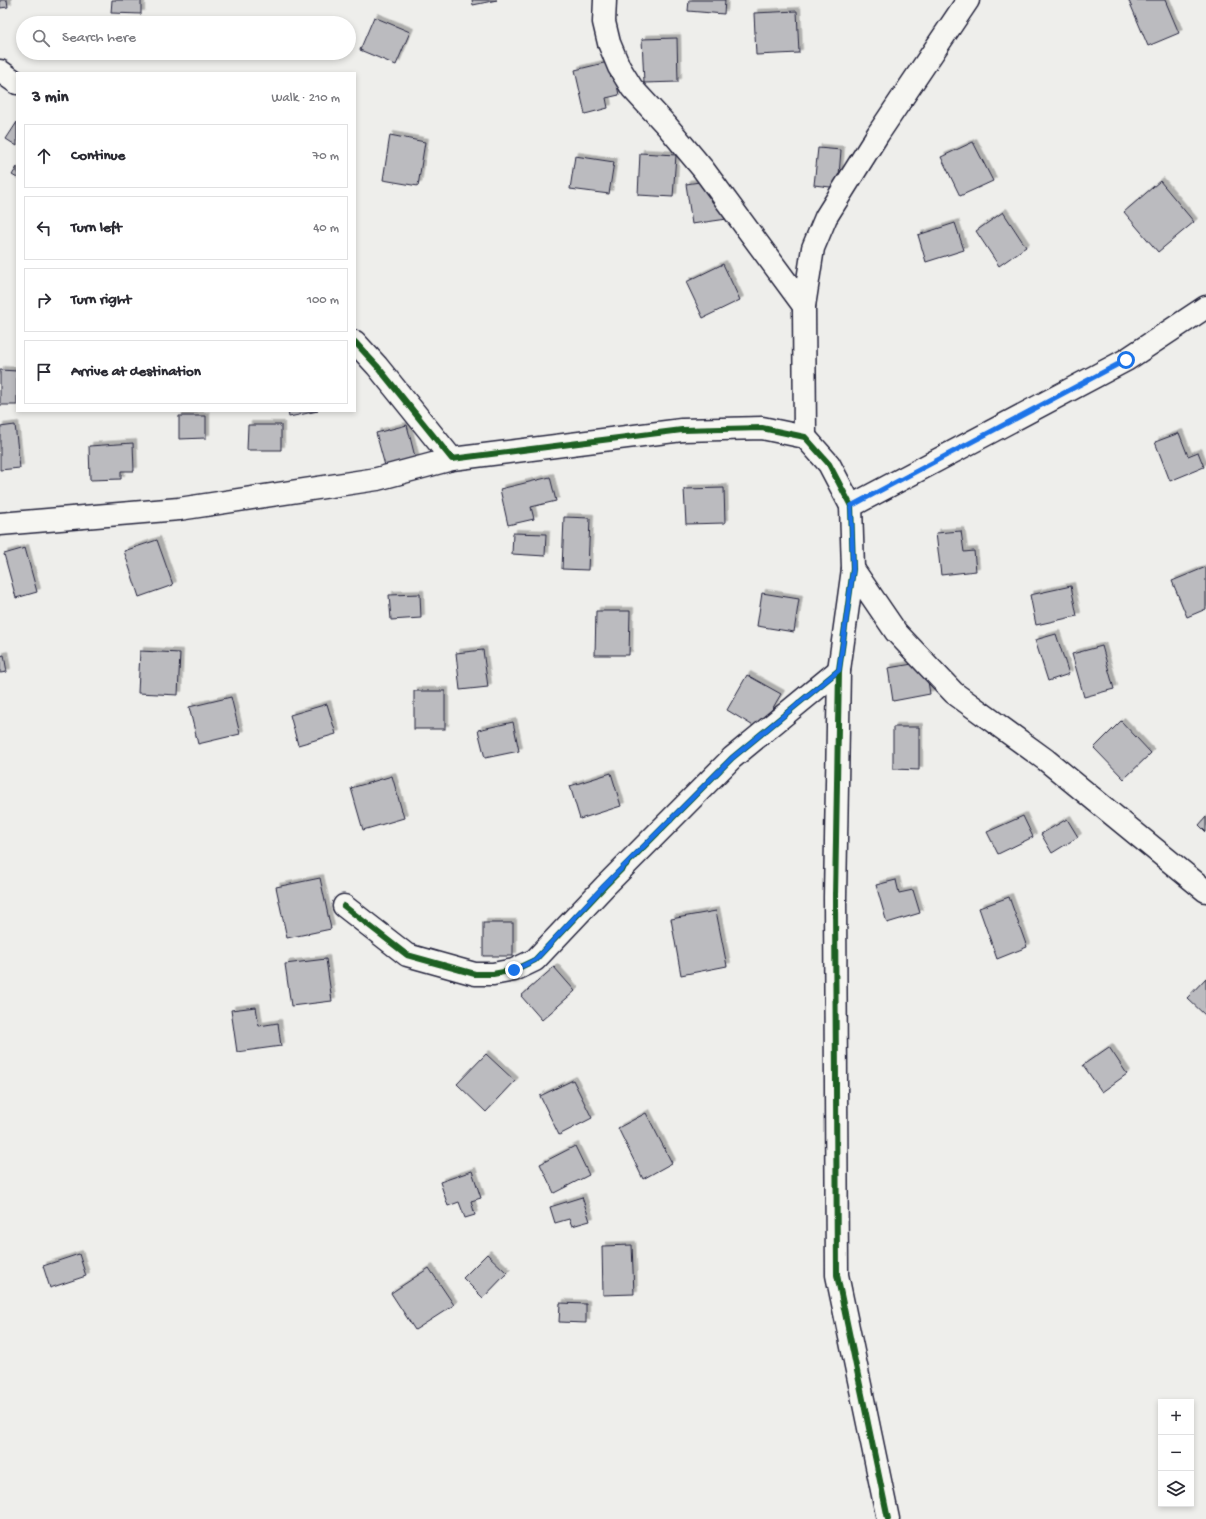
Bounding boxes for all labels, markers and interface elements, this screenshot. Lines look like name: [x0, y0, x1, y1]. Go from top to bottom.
search box: [16, 16, 356, 60]
icon: search: [30, 27, 52, 49]
text: Search here: [62, 29, 136, 47]
text: 3 min: [32, 88, 69, 108]
text: Walk · 210 m: [272, 91, 340, 106]
icon: ahead: [33, 145, 55, 167]
text: Continue: [71, 147, 125, 165]
text: 70 m: [313, 149, 339, 164]
icon: left: [33, 217, 55, 239]
text: Turn left: [71, 219, 122, 237]
text: 40 m: [313, 221, 339, 236]
icon: right: [33, 289, 55, 311]
text: Turn right: [71, 291, 131, 309]
text: 100 m: [307, 293, 339, 308]
route start: [1117, 351, 1135, 369]
icon: arrive: [33, 361, 55, 383]
text: Arrive at destination: [71, 363, 201, 381]
route end: [505, 961, 523, 979]
map controls: [1158, 1399, 1194, 1507]
button: +: [1158, 1399, 1194, 1435]
button: −: [1158, 1435, 1194, 1471]
button: layers: [1158, 1471, 1194, 1507]

